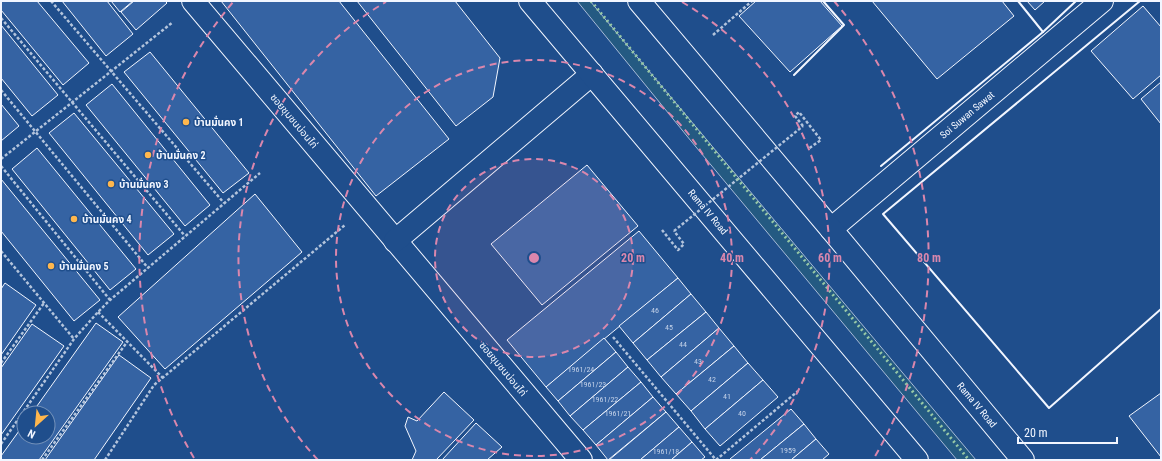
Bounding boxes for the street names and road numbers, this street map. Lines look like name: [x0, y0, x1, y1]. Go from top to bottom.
street label: Soi Suwan Sawat: [938, 89, 996, 141]
street label: ซอยชุมชนบ่อนไก่: [267, 91, 321, 151]
street label: Rama IV Road: [686, 187, 730, 237]
street label: ซอยชุมชนบ่อนไก่: [476, 339, 530, 399]
street label: Rama IV Road: [955, 380, 999, 430]

